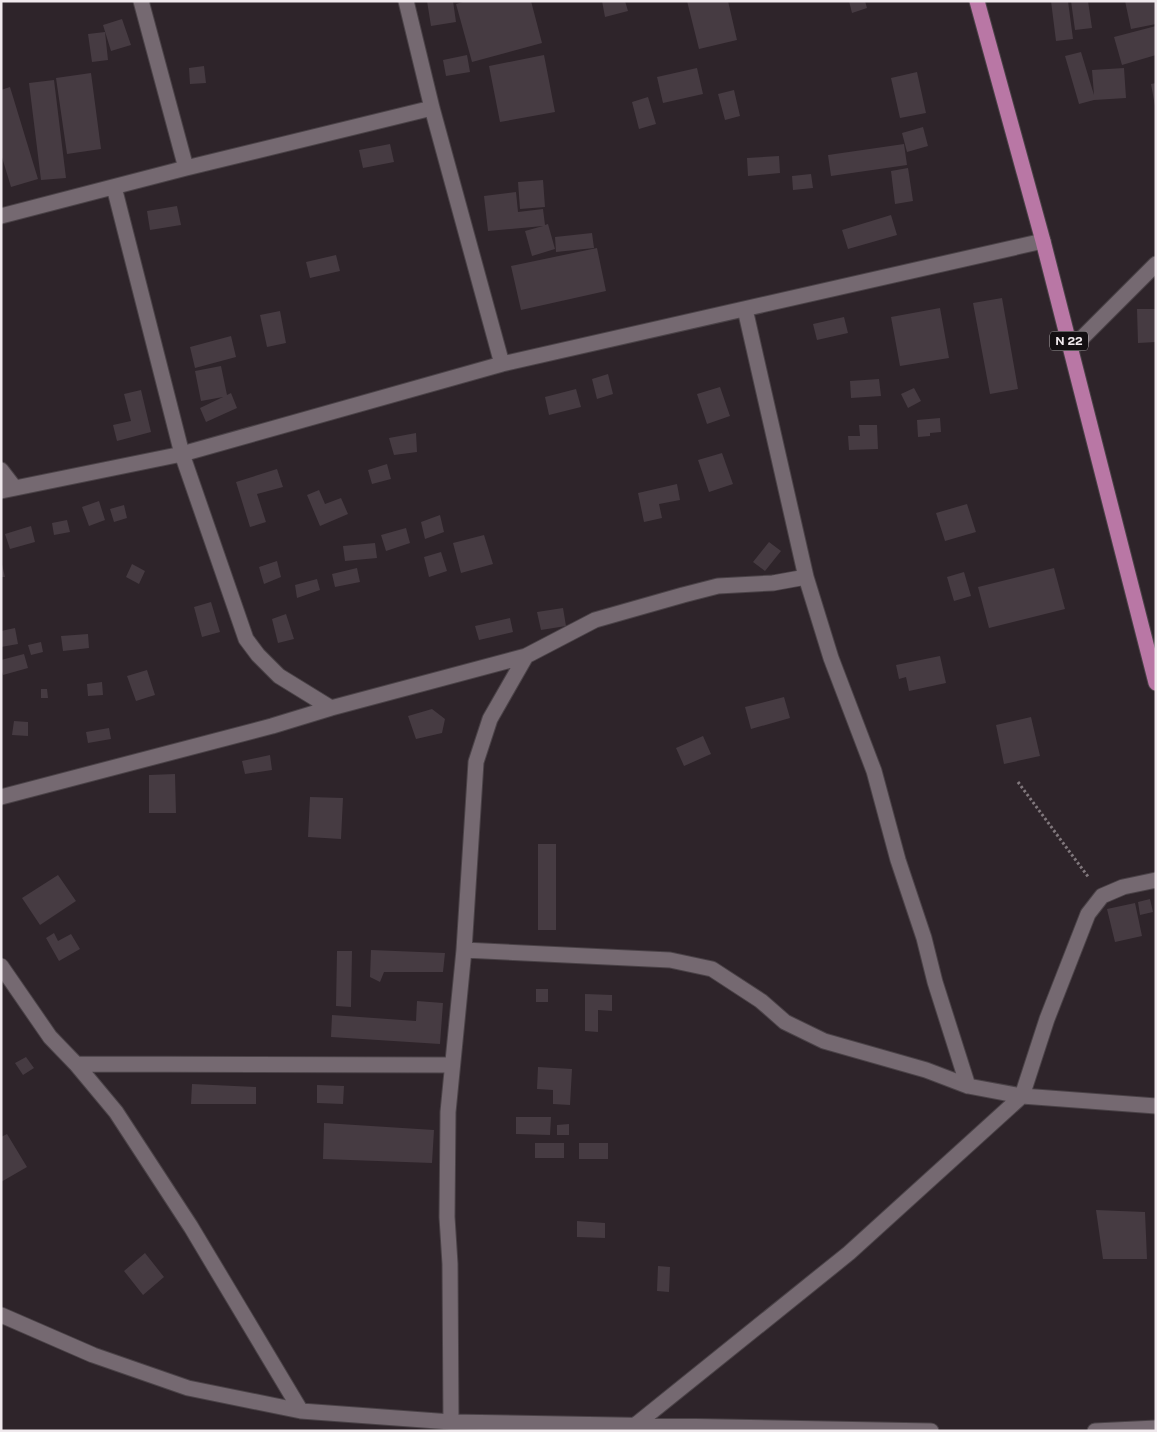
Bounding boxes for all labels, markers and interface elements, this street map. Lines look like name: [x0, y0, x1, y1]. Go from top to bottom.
road number: N 22: [1050, 332, 1088, 351]

